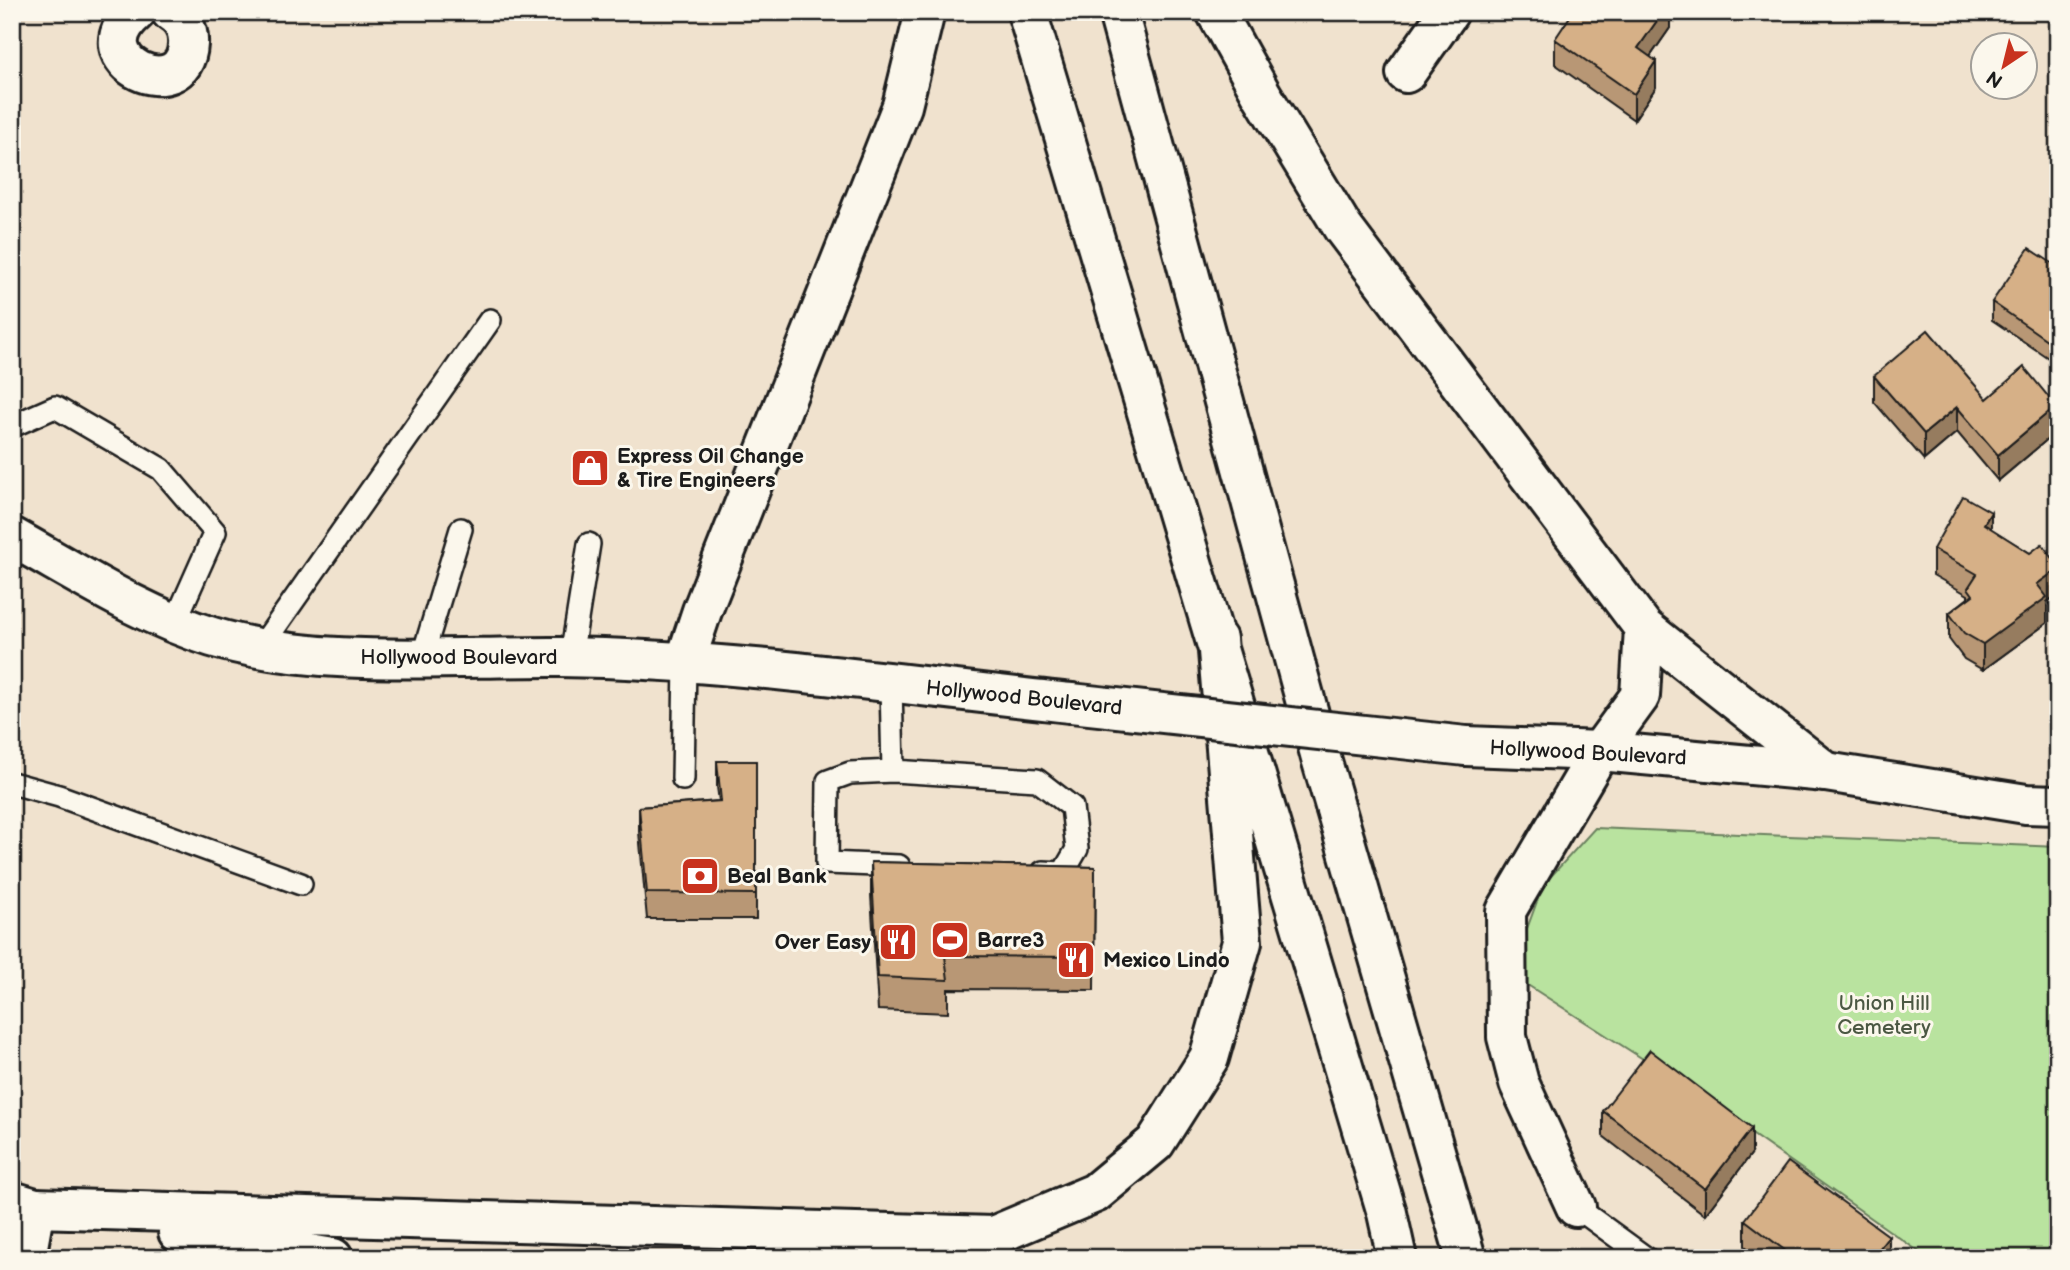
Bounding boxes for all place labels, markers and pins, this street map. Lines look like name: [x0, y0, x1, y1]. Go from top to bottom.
place label: Express Oil Change & Tire Engineers: [617, 444, 804, 493]
shop icon: Express Oil Change & Tire Engineers: [569, 447, 611, 489]
bank icon: Beal Bank: [679, 855, 721, 897]
place label: Beal Bank: [727, 864, 826, 889]
sports icon: Barre3: [929, 919, 971, 961]
restaurant icon: Over Easy: [877, 921, 919, 963]
place label: Barre3: [977, 928, 1044, 953]
place label: Over Easy: [775, 930, 871, 955]
restaurant icon: Mexico Lindo: [1055, 939, 1097, 981]
place label: Mexico Lindo: [1103, 948, 1230, 973]

